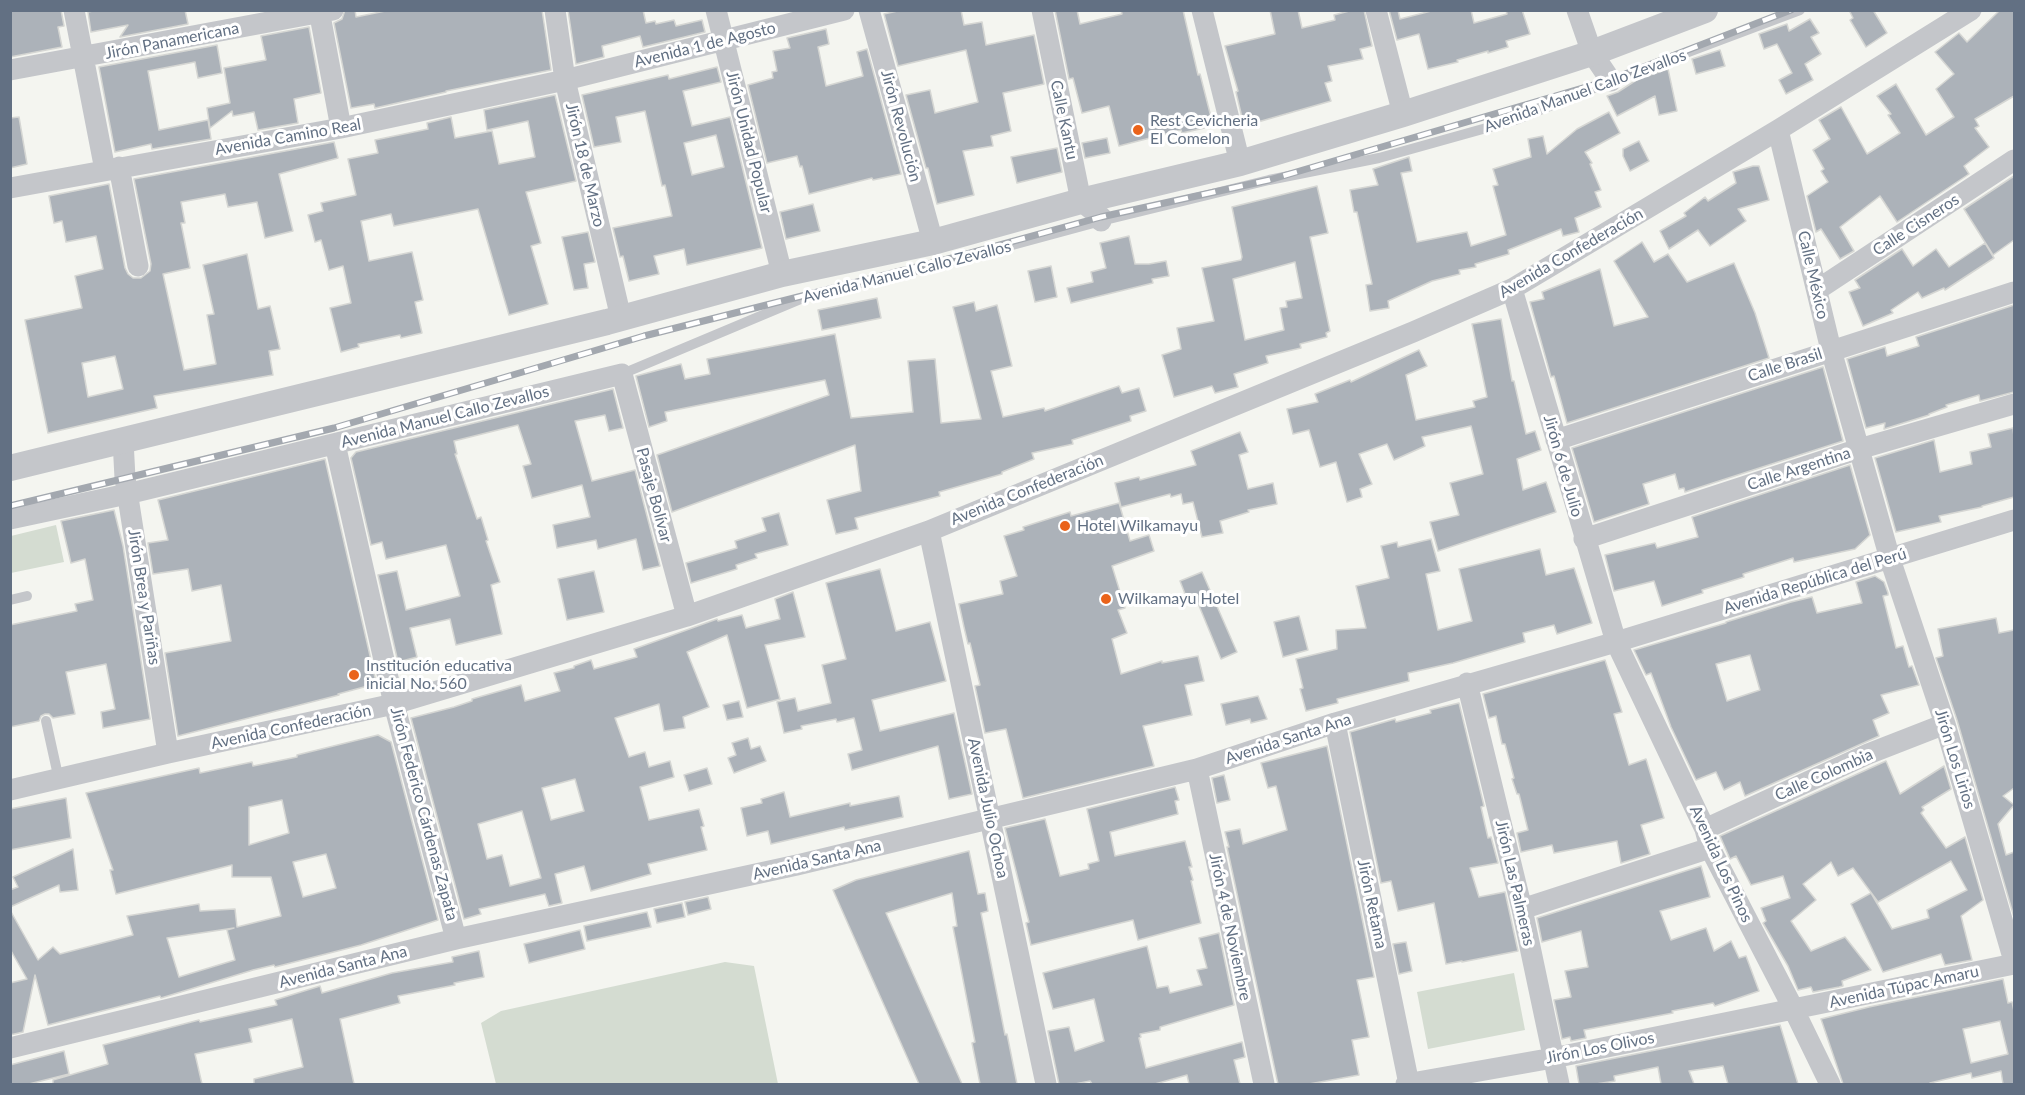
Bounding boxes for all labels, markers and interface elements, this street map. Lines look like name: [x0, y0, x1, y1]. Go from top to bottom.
street label: Avenida 1 de Agosto: [632, 18, 778, 72]
street label: Jirón Panamericana: [103, 19, 241, 63]
street label: Avenida Manuel Callo Zevallos: [1481, 45, 1689, 137]
street label: Jirón Revolución: [877, 68, 925, 184]
street label: Jirón Unidad Popular: [722, 69, 776, 215]
street label: Calle Kantu: [1046, 79, 1082, 161]
street label: Jirón 18 de Marzo: [561, 101, 609, 229]
place label: Rest Cevicheria El Comelon: [1150, 111, 1258, 149]
street label: Avenida Camino Real: [214, 115, 362, 159]
marker: Rest Cevicheria El Comelon: [1131, 123, 1145, 137]
street label: Calle Cisneros: [1869, 190, 1963, 260]
street label: Avenida Confederación: [1496, 204, 1646, 302]
street label: Calle México: [1794, 229, 1832, 321]
street label: Avenida Manuel Callo Zevallos: [801, 237, 1013, 307]
street label: Calle Brasil: [1745, 344, 1825, 386]
street label: Avenida Manuel Callo Zevallos: [339, 382, 551, 452]
street label: Jirón 6 de Julio: [1539, 413, 1587, 519]
street label: Calle Argentina: [1745, 443, 1853, 495]
street label: Pasaje Bolívar: [632, 446, 676, 544]
street label: Avenida Confederación: [948, 451, 1106, 529]
place label: Hotel Wilkamayu: [1077, 516, 1198, 536]
marker: Hotel Wilkamayu: [1058, 519, 1072, 533]
street label: Jirón Brea y Pariñas: [124, 528, 164, 666]
street label: Avenida República del Perú: [1721, 544, 1909, 618]
place label: Wilkamayu Hotel: [1118, 589, 1239, 609]
marker: Wilkamayu Hotel: [1099, 592, 1113, 606]
place label: Institución educativa inicial No. 560: [366, 656, 512, 694]
marker: Institución educativa inicial No. 560: [347, 668, 361, 682]
street label: Avenida Confederación: [209, 701, 373, 753]
street label: Jirón Federico Cárdenas Zapata: [386, 705, 462, 923]
street label: Jirón Los Lirios: [1931, 707, 1979, 811]
street label: Avenida Santa Ana: [1223, 710, 1353, 768]
street label: Avenida Julio Ochoa: [964, 736, 1012, 880]
street label: Calle Colombia: [1772, 745, 1876, 805]
street label: Avenida Los Pinos: [1686, 803, 1756, 925]
street label: Jirón Las Palmeras: [1491, 818, 1539, 948]
street label: Avenida Santa Ana: [751, 836, 883, 884]
street label: Jirón 4 de Noviembre: [1205, 851, 1255, 1003]
street label: Jirón Retama: [1353, 858, 1391, 950]
street label: Avenida Santa Ana: [277, 942, 409, 992]
street label: Avenida Túpac Amaru: [1827, 962, 1981, 1012]
street label: Jirón Los Olivos: [1544, 1028, 1656, 1068]

